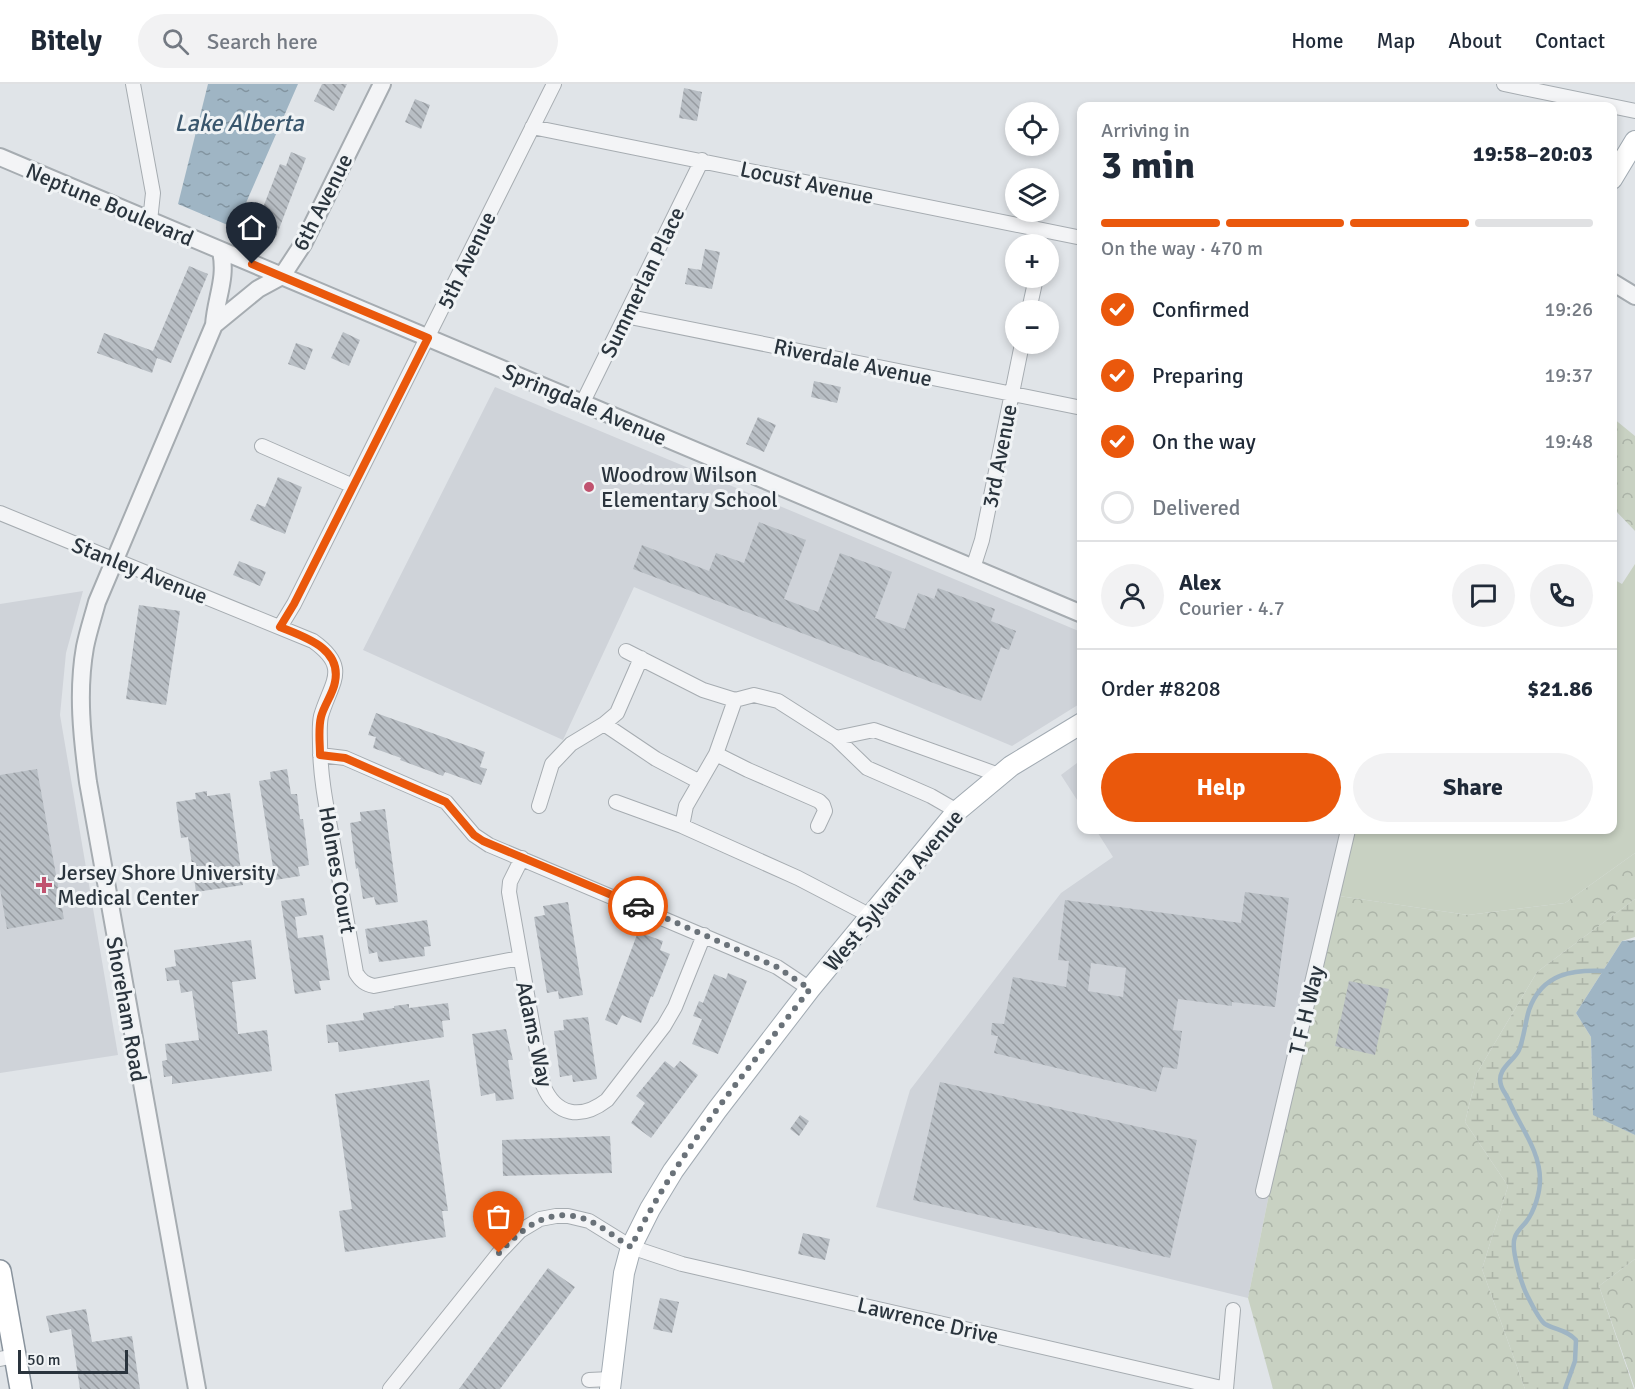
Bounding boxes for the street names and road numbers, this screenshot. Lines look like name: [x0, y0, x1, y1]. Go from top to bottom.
street label: 6th Avenue: [287, 149, 358, 255]
street label: Locust Avenue: [738, 155, 876, 210]
street label: Neptune Boulevard: [22, 157, 198, 252]
street label: Summerlan Place: [594, 203, 691, 362]
street label: 5th Avenue: [431, 207, 502, 313]
street label: Riverdale Avenue: [771, 333, 935, 392]
street label: Springdale Avenue: [499, 358, 671, 451]
street label: 3rd Avenue: [976, 402, 1023, 510]
street label: Stanley Avenue: [68, 531, 212, 610]
street label: Holmes Court: [313, 804, 362, 936]
street label: West Sylvania Avenue: [818, 804, 969, 977]
street label: Shoreham Road: [100, 934, 153, 1084]
street label: T F H Way: [1283, 962, 1330, 1057]
street label: Adams Way: [510, 979, 559, 1090]
street label: Lawrence Drive: [855, 1291, 1001, 1350]

